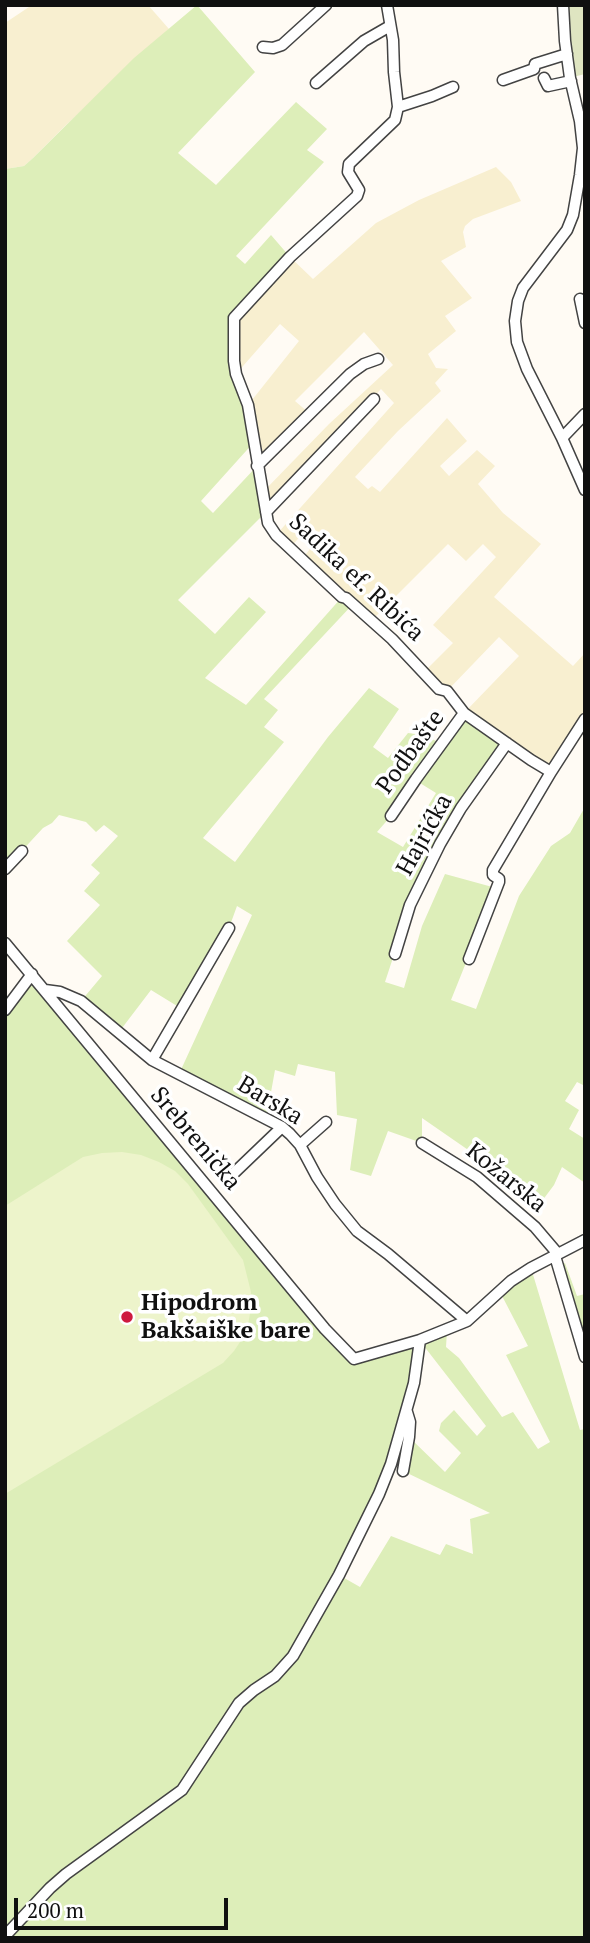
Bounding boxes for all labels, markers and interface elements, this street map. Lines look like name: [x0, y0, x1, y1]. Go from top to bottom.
street label: Sadika ef. Ribića: [282, 508, 430, 648]
street label: Podbašte: [371, 704, 451, 800]
street label: Hajrićka: [391, 789, 459, 881]
street label: Barska: [232, 1070, 308, 1132]
street label: Srebrenička: [144, 1082, 246, 1196]
street label: Kožarska: [460, 1137, 552, 1219]
place label: Hipodrom Bakšaiške bare: [141, 1289, 311, 1345]
marker: Hipodrom Bakšaiške bare: [119, 1309, 135, 1325]
scale bar: [18, 1884, 231, 1928]
text: 200 m: [27, 1896, 84, 1924]

